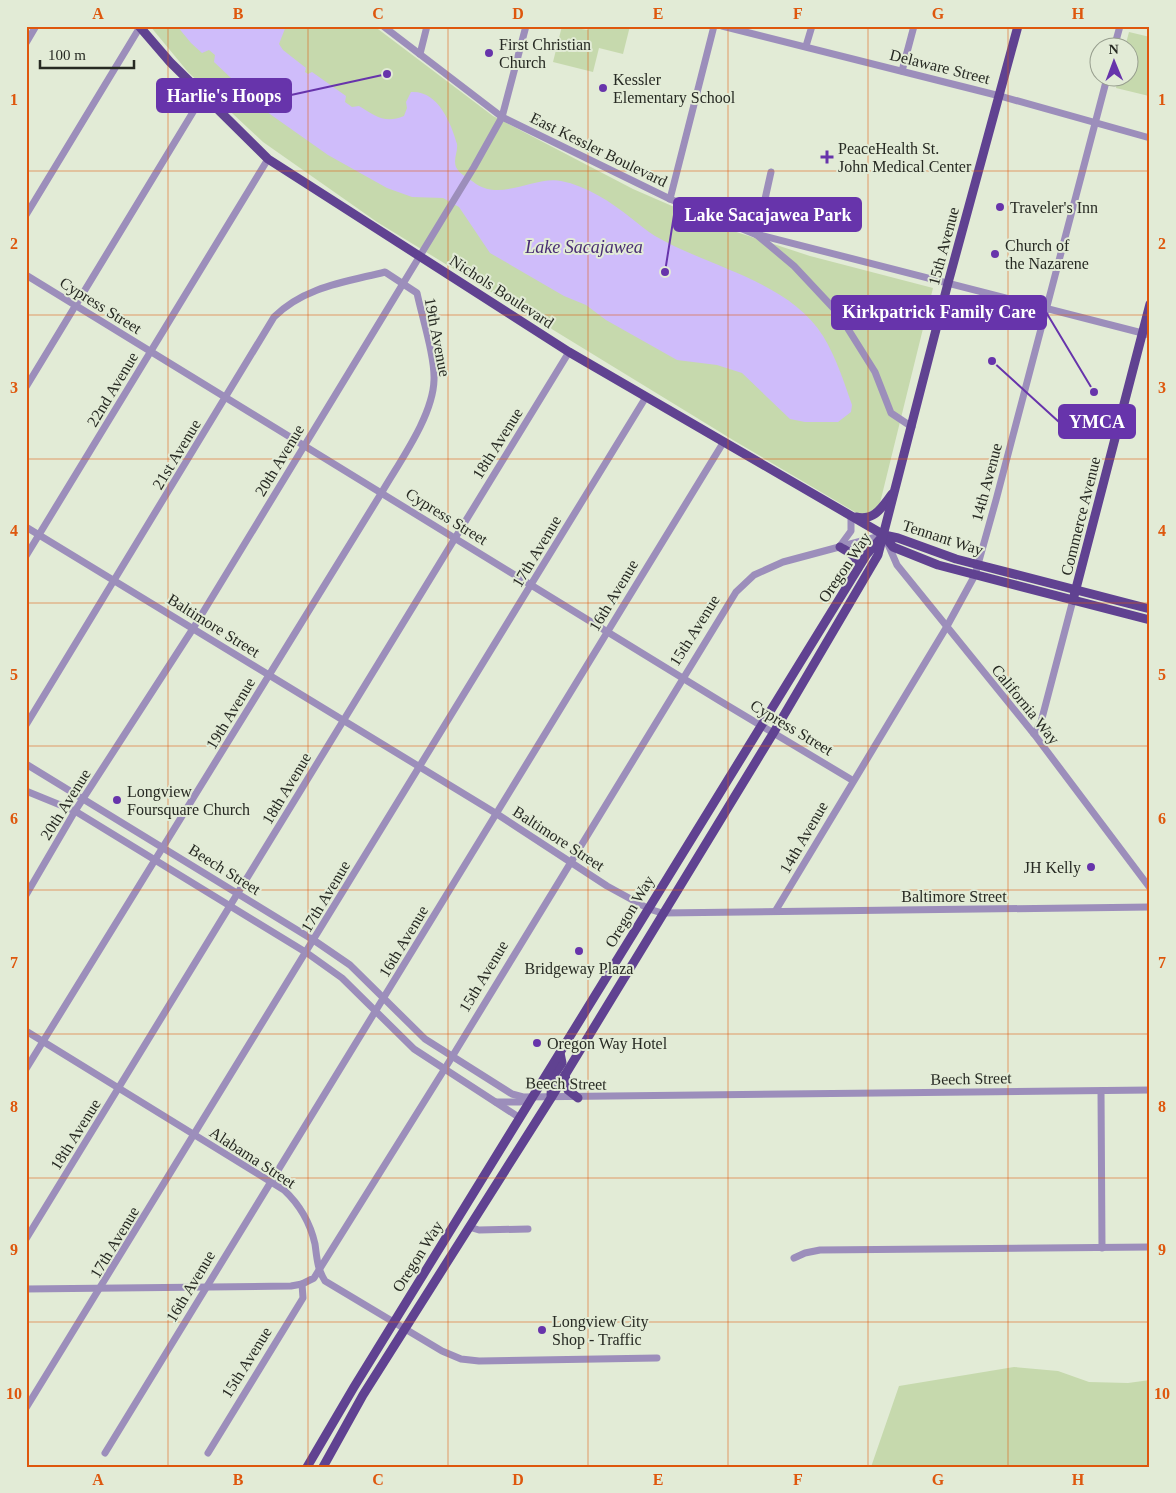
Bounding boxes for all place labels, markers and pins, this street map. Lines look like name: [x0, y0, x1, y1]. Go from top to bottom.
place label: First Christian Church: [499, 36, 591, 71]
marker: First Christian Church: [483, 47, 495, 59]
place label: Kessler Elementary School: [613, 71, 736, 107]
callout: Harlie's Hoops: [157, 79, 291, 112]
marker: Kessler Elementary School: [597, 82, 609, 94]
place label: PeaceHealth St. John Medical Center: [838, 140, 972, 175]
marker: PeaceHealth St. John Medical Center: [820, 150, 834, 164]
callout: Lake Sacajawea Park: [674, 198, 861, 231]
place label: Traveler's Inn: [1010, 199, 1098, 216]
marker: Traveler's Inn: [994, 201, 1006, 213]
place label: Church of the Nazarene: [1005, 237, 1089, 272]
marker: Church of the Nazarene: [989, 248, 1001, 260]
callout: Kirkpatrick Family Care: [832, 296, 1046, 329]
callout: YMCA: [1059, 405, 1135, 438]
place label: Longview Foursquare Church: [127, 783, 250, 819]
marker: Longview Foursquare Church: [111, 794, 123, 806]
place label: JH Kelly: [1024, 859, 1081, 877]
marker: JH Kelly: [1085, 861, 1097, 873]
marker: Bridgeway Plaza: [573, 945, 585, 957]
place label: Bridgeway Plaza: [525, 960, 633, 978]
place label: Oregon Way Hotel: [547, 1035, 668, 1053]
marker: Oregon Way Hotel: [531, 1037, 543, 1049]
place label: Longview City Shop - Traffic: [552, 1313, 648, 1349]
marker: Longview City Shop - Traffic: [536, 1324, 548, 1336]

